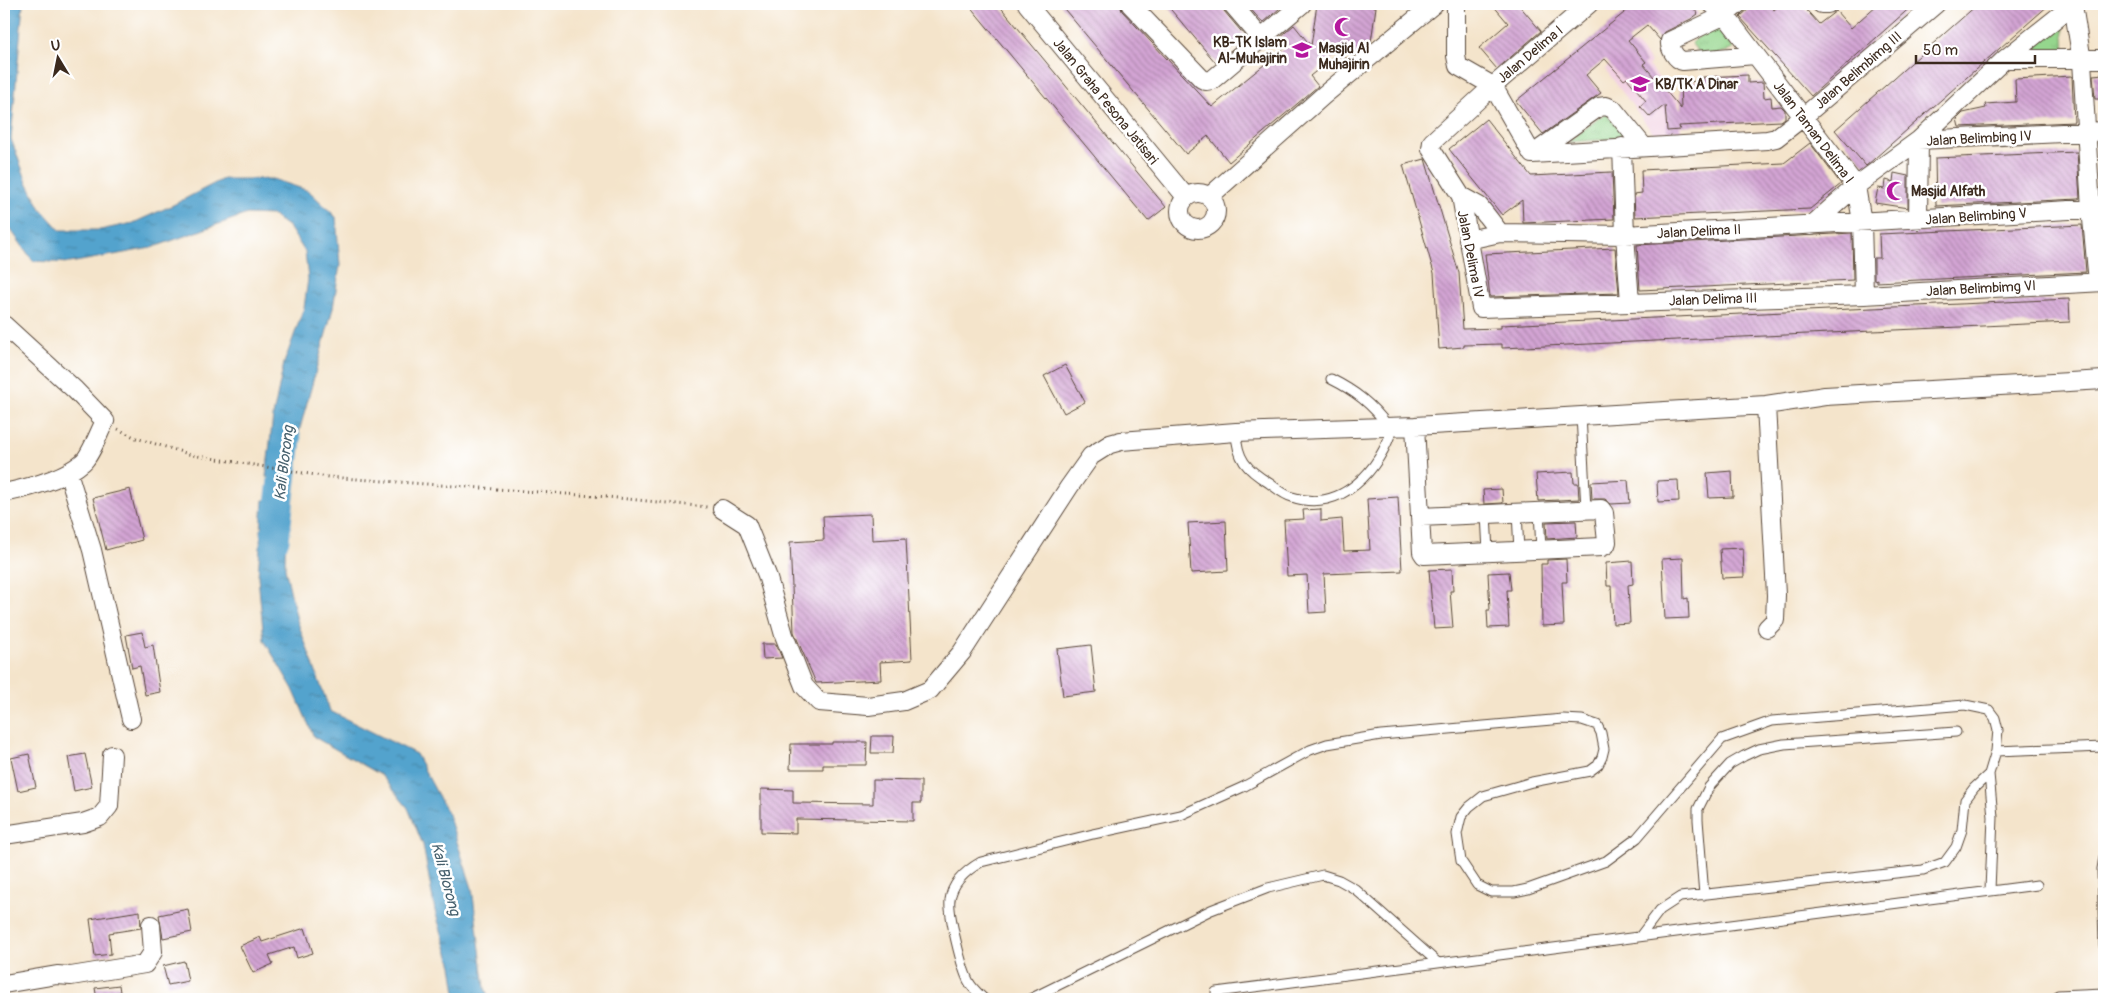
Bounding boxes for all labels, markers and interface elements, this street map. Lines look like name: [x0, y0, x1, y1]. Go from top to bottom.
mosque icon: Masjid Al Muhajirin: [1333, 16, 1355, 38]
street label: Jalan Delima I: [1494, 22, 1567, 87]
street label: Jalan Belimbimg III: [1811, 28, 1905, 113]
north arrow: [32, 32, 82, 82]
scale bar: [1916, 32, 2034, 64]
place label: KB-TK Islam Al-Muhajirin: [1213, 34, 1288, 67]
street label: Jalan Graha Pesona Jatisari: [1049, 35, 1162, 168]
text: U: [50, 37, 62, 55]
school or university icon: KB-TK Islam Al-Muhajirin: [1291, 39, 1313, 61]
place label: Masjid Al Muhajirin: [1318, 40, 1370, 73]
text: 50 m: [1923, 41, 1958, 60]
school or university icon: KB/TK A Dinar: [1629, 73, 1651, 95]
place label: KB/TK A Dinar: [1655, 76, 1739, 93]
street label: Jalan Taman Delima I: [1770, 78, 1858, 187]
street label: Jalan Belimbing IV: [1926, 127, 2032, 150]
mosque icon: Masjid Alfath: [1885, 180, 1907, 202]
place label: Masjid Alfath: [1911, 183, 1986, 200]
street label: Jalan Belimbing V: [1925, 204, 2027, 229]
street label: Jalan Delima IV: [1454, 209, 1487, 299]
street label: Jalan Delima II: [1656, 221, 1742, 242]
street label: Jalan Belimbimg VI: [1926, 277, 2037, 300]
street label: Jalan Delima III: [1668, 289, 1758, 310]
water label: Kali Blorong: [271, 423, 299, 501]
water label: Kali Blorong: [427, 841, 465, 919]

